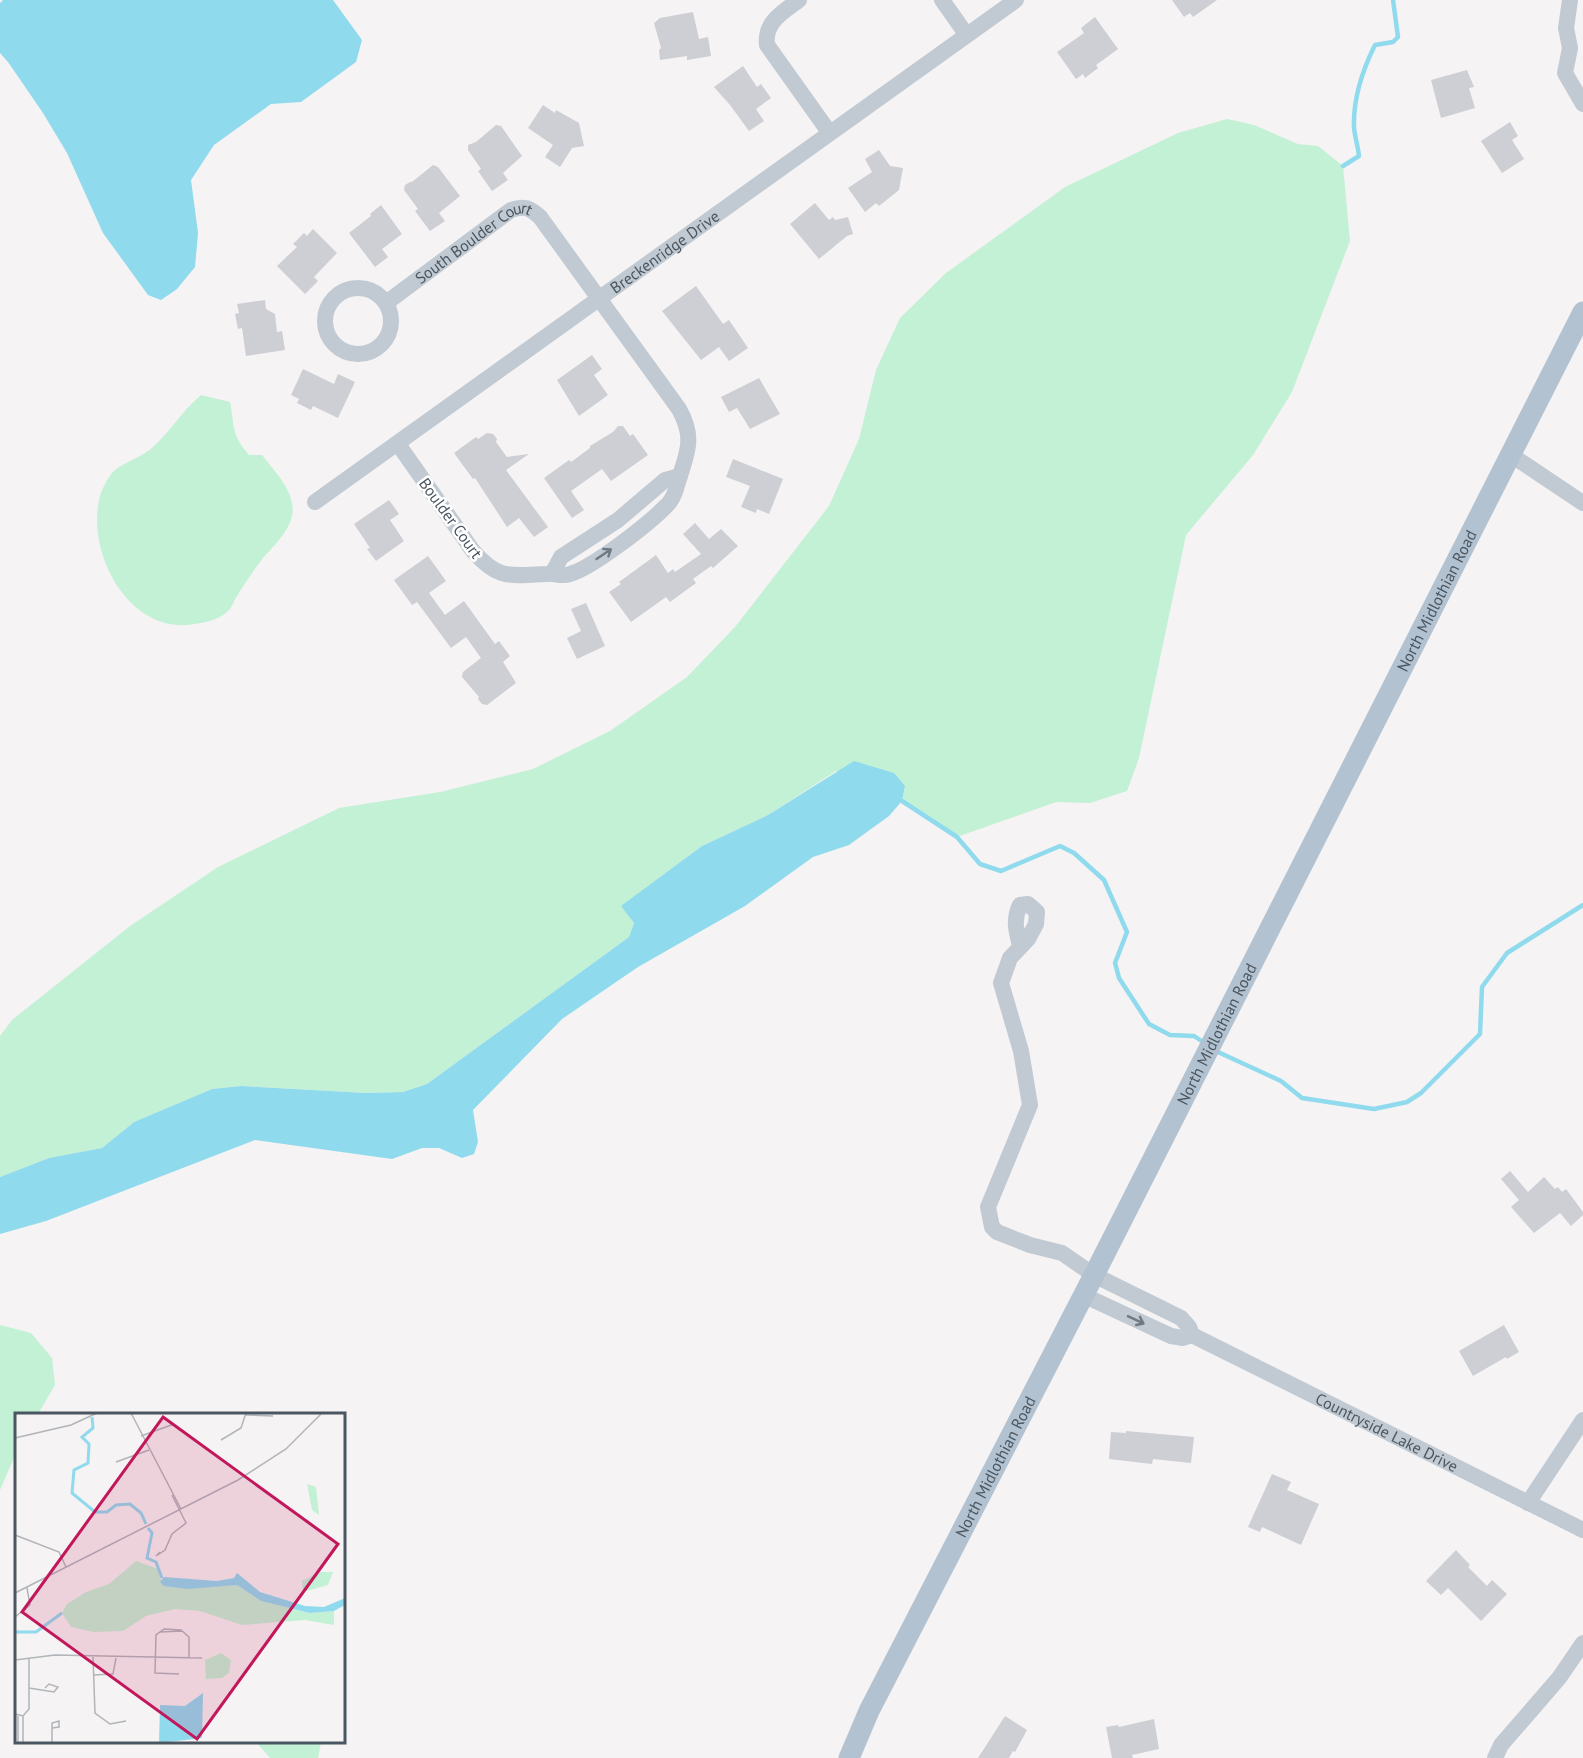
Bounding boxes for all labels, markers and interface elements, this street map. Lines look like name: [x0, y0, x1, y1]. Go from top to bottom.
street label: South Boulder Court: [411, 197, 537, 288]
street label: Breckenridge Drive: [606, 206, 723, 298]
street label: Boulder Court: [415, 474, 487, 563]
street label: North Midlothian Road: [1392, 527, 1481, 675]
one-way arrow: [596, 548, 612, 560]
street label: North Midlothian Road: [1172, 960, 1261, 1108]
one-way arrow: [1127, 1315, 1145, 1326]
street label: Countryside Lake Drive: [1312, 1388, 1461, 1476]
street label: North Midlothian Road: [950, 1393, 1040, 1541]
inset map: [15, 1413, 345, 1743]

